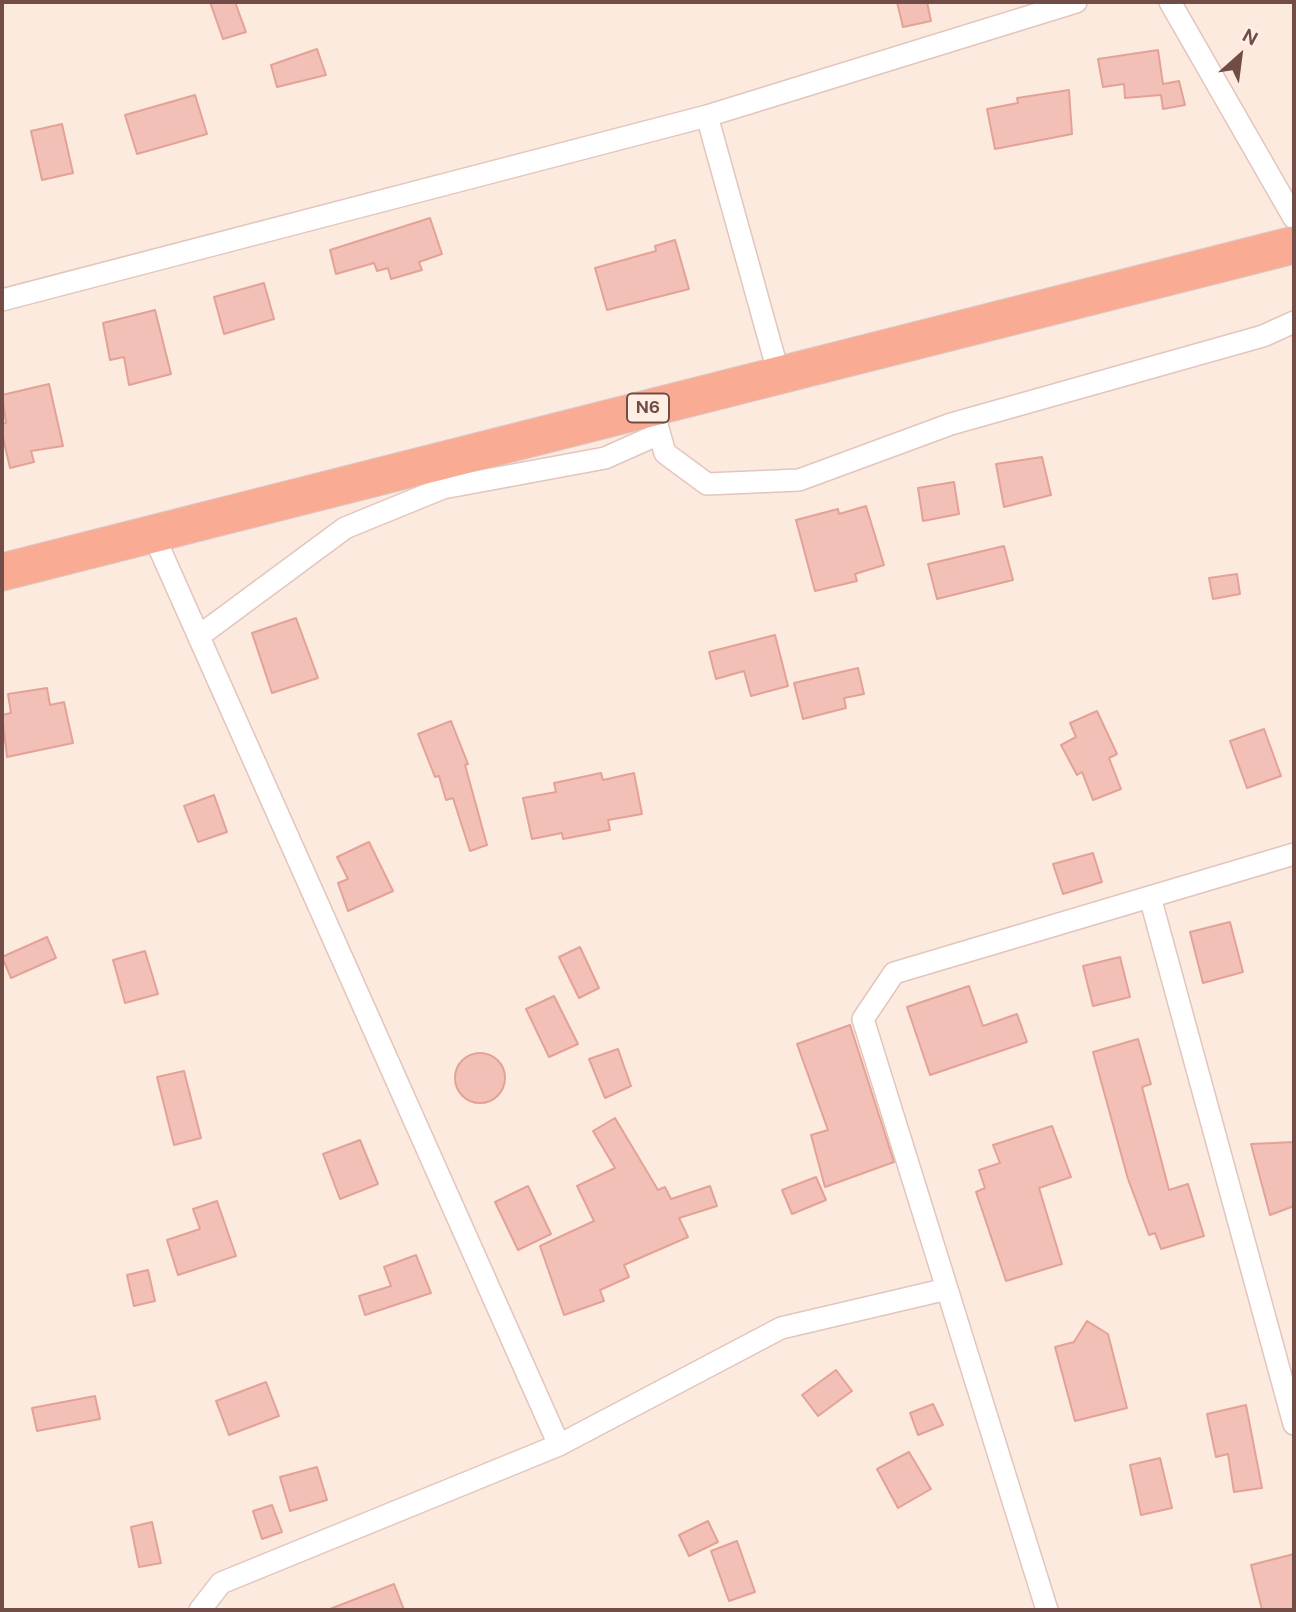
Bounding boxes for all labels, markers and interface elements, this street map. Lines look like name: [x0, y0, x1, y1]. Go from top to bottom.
north arrow: [1205, 21, 1275, 91]
text: N: [1238, 23, 1262, 51]
road number: N6: [627, 394, 669, 422]

